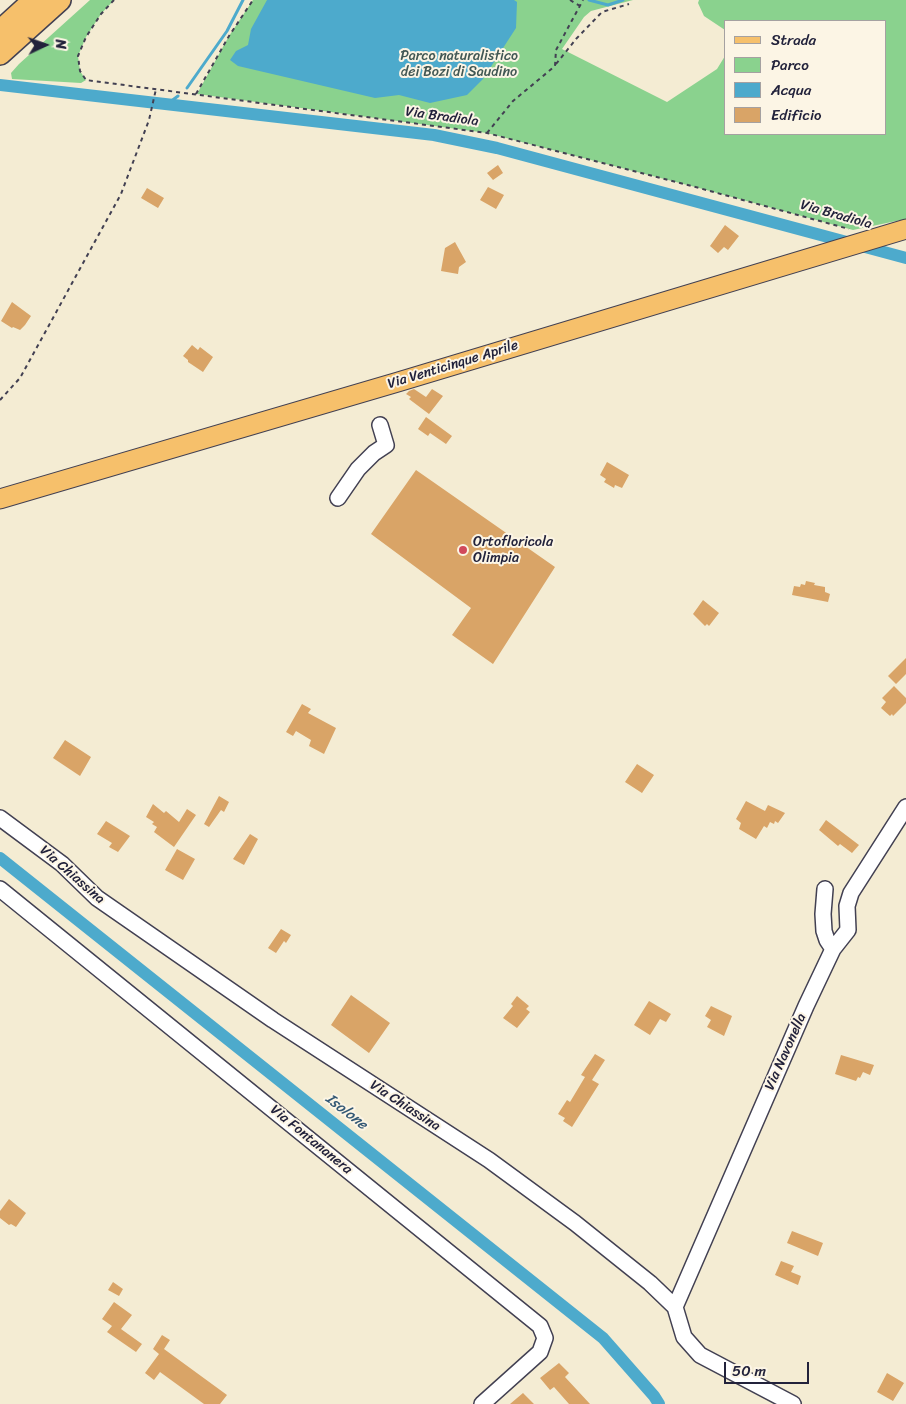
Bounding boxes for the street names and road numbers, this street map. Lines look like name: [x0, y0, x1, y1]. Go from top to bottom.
street label: Via Bradiola: [404, 104, 480, 130]
street label: Via Bradiola: [798, 197, 874, 233]
street label: Via Venticinque Aprile: [386, 337, 520, 393]
street label: Via Chiassina: [36, 842, 108, 908]
street label: Via Navonella: [762, 1011, 810, 1093]
street label: Via Chiassina: [367, 1077, 443, 1135]
street label: Via Fontananera: [267, 1102, 355, 1178]

